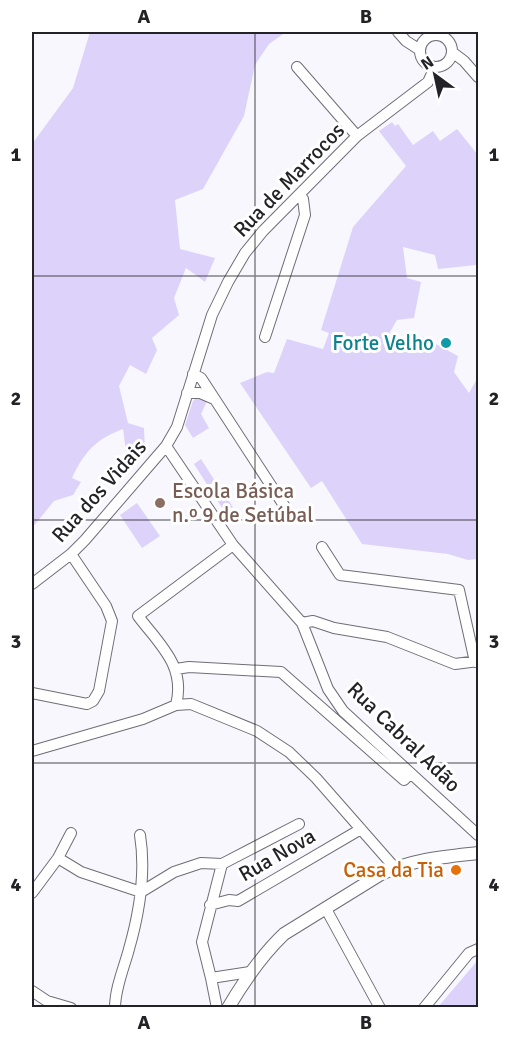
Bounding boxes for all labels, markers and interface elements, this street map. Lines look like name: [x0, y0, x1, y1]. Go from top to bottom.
text: A: [138, 4, 151, 29]
text: B: [360, 4, 372, 29]
north arrow: [405, 45, 465, 105]
text: N: [417, 52, 437, 75]
street label: Rua de Marrocos: [228, 118, 350, 242]
text: 1: [11, 142, 22, 167]
text: 1: [489, 142, 500, 167]
place label: Forte Velho: [332, 330, 434, 356]
marker: Forte Velho: [439, 336, 453, 350]
text: 2: [11, 386, 21, 411]
text: 2: [489, 386, 499, 411]
street label: Rua dos Vidais: [46, 434, 152, 548]
place label: Escola Básica n.º 9 de Setúbal: [172, 478, 313, 528]
marker: Escola Básica n.º 9 de Setúbal: [153, 496, 167, 510]
text: 3: [11, 629, 21, 654]
text: 3: [489, 629, 499, 654]
street label: Rua Cabral Adão: [342, 676, 466, 798]
street label: Rua Nova: [234, 823, 320, 887]
place label: Casa da Tia: [343, 857, 444, 883]
marker: Casa da Tia: [449, 863, 463, 877]
text: 4: [11, 872, 22, 897]
text: 4: [489, 872, 500, 897]
text: A: [138, 1010, 151, 1035]
text: B: [360, 1010, 372, 1035]

